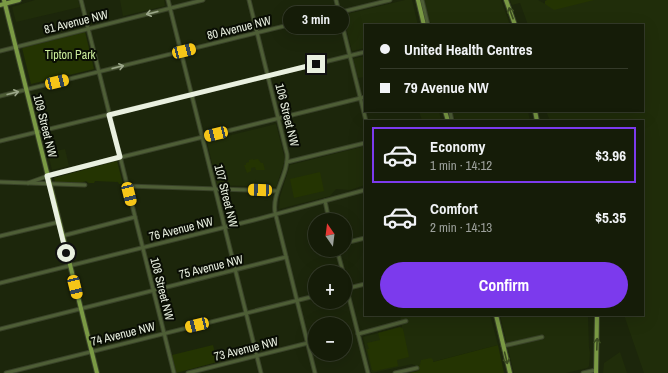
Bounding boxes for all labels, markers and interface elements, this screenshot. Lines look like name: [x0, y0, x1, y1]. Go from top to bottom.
street label: 81 Avenue NW: [42, 6, 110, 38]
callout: 3 min: [283, 6, 349, 34]
one-way arrow: [506, 8, 514, 20]
one-way arrow: [146, 9, 159, 17]
text: 3 min: [302, 11, 330, 28]
street label: 80 Avenue NW: [205, 12, 273, 44]
text: United Health Centres: [404, 39, 533, 60]
car: [171, 42, 197, 60]
park label: Tipton Park: [45, 47, 95, 63]
route end: [307, 55, 325, 73]
one-way arrow: [112, 62, 125, 70]
car: [44, 73, 70, 91]
text: 79 Avenue NW: [404, 77, 489, 98]
street label: 106 Street NW: [271, 82, 303, 149]
one-way arrow: [6, 88, 19, 96]
street label: 109 Street NW: [29, 93, 61, 160]
car: [203, 125, 229, 143]
text: Economy: [430, 136, 485, 157]
icon: car: [382, 137, 418, 173]
text: $3.96: [595, 145, 626, 166]
text: 1 min · 14:12: [430, 157, 492, 174]
street label: 107 Street NW: [210, 163, 242, 230]
car: [120, 181, 138, 207]
car: [248, 184, 272, 196]
text: Comfort: [430, 198, 478, 219]
icon: car: [382, 199, 418, 235]
text: $5.35: [595, 207, 626, 228]
street label: 76 Avenue NW: [147, 213, 215, 245]
north arrow: [308, 213, 352, 257]
map controls: [308, 213, 352, 361]
text: 2 min · 14:13: [430, 219, 492, 236]
route start: [57, 244, 75, 262]
street label: 75 Avenue NW: [177, 251, 245, 283]
street label: 108 Street NW: [146, 256, 178, 323]
button: Confirm: [380, 262, 628, 308]
button: +: [308, 265, 352, 309]
car: [66, 274, 84, 300]
car: [184, 316, 210, 334]
button: −: [308, 317, 352, 361]
street label: 74 Avenue NW: [89, 318, 157, 350]
street label: 73 Avenue NW: [212, 333, 280, 365]
one-way arrow: [593, 338, 601, 351]
one-way arrow: [503, 351, 511, 364]

